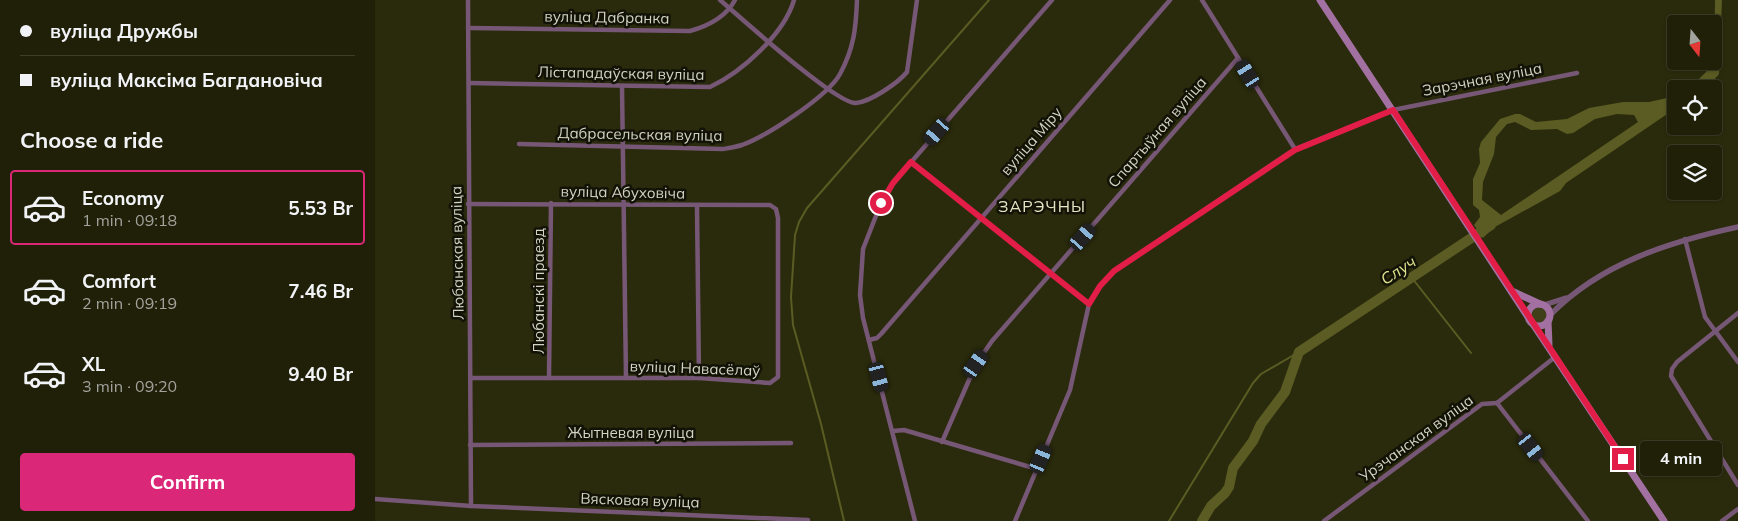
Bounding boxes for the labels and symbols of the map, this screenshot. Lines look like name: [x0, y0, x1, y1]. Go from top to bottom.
street label: вуліца Дабранка: [544, 6, 670, 28]
north arrow: [1667, 15, 1723, 70]
car: [1233, 57, 1262, 91]
street label: Зарэчная вуліца: [1421, 58, 1543, 100]
street label: Лістападаўская вуліца: [537, 62, 705, 84]
street label: Спартыўная вуліца: [1104, 73, 1210, 191]
street label: вуліца Міру: [996, 103, 1066, 179]
car: [921, 116, 952, 148]
street label: Дабрасельская вуліца: [557, 123, 723, 145]
street label: вуліца Абуховіча: [561, 181, 685, 203]
street label: Любанская вуліца: [446, 186, 468, 320]
route start: [870, 192, 892, 214]
district label: ЗАРЭЧНЫ: [998, 196, 1086, 216]
car: [1067, 221, 1098, 253]
street label: Любанскі праезд: [529, 228, 548, 354]
water label: Случ: [1377, 251, 1419, 289]
car: [961, 347, 990, 381]
street label: вуліца Навасёлаў: [629, 356, 761, 380]
car: [867, 361, 890, 393]
street label: Урэчанская вуліца: [1354, 390, 1477, 486]
street label: Жытневая вуліца: [568, 423, 694, 442]
car: [1515, 431, 1546, 463]
car: [1028, 442, 1053, 476]
callout: 4 min: [1641, 442, 1723, 476]
route end: [1612, 448, 1634, 470]
street label: Вясковая вуліца: [580, 488, 700, 512]

